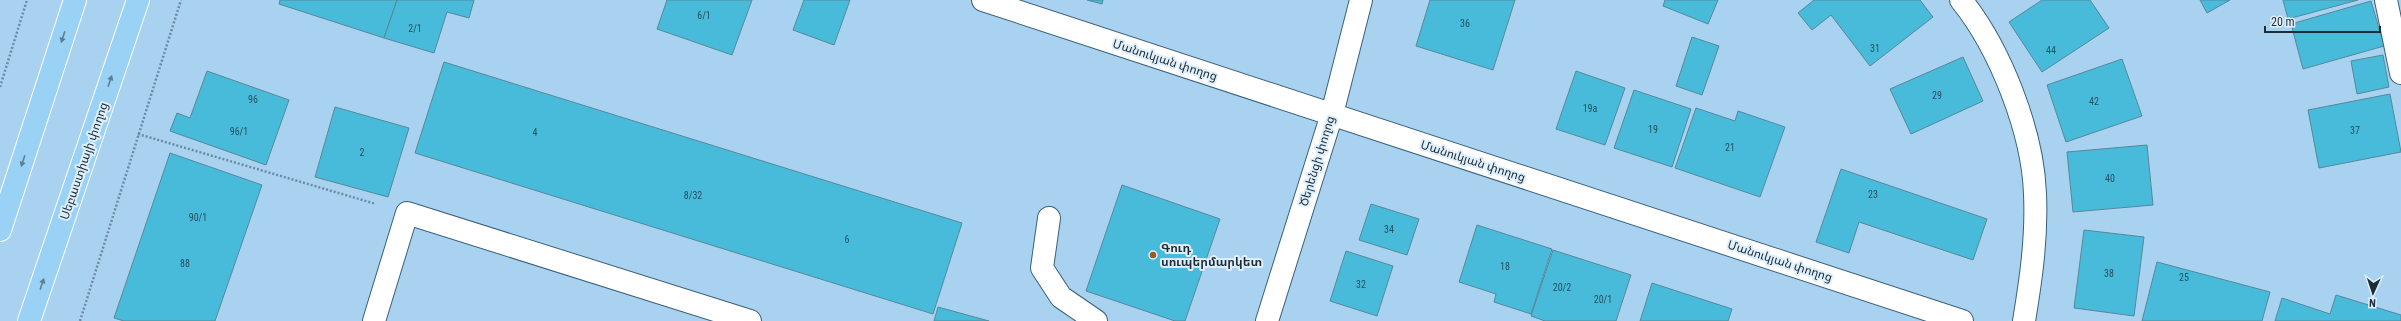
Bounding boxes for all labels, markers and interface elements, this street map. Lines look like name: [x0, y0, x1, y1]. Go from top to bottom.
scale bar: [2265, 8, 2380, 34]
house number: 6/1: [697, 10, 711, 21]
text: 20 m: [2271, 15, 2295, 29]
house number: 36: [1460, 18, 1470, 29]
house number: 2/1: [408, 23, 422, 34]
one-way arrow: [60, 31, 66, 43]
street label: Մանուկյան փողոց: [1111, 36, 1219, 84]
house number: 31: [1870, 43, 1880, 54]
house number: 44: [2046, 45, 2056, 56]
one-way arrow: [108, 75, 114, 87]
house number: 29: [1932, 90, 1942, 101]
house number: 96: [248, 94, 258, 105]
house number: 42: [2089, 96, 2099, 107]
street label: Սեբաստիայի փողոց: [57, 100, 111, 222]
house number: 19a: [1583, 103, 1598, 114]
street label: Ծերենցի փողոց: [1297, 114, 1337, 208]
house number: 19: [1648, 124, 1658, 135]
house number: 37: [2350, 125, 2360, 136]
house number: 96/1: [230, 126, 248, 137]
house number: 4: [533, 127, 538, 138]
street label: Մանուկյան փողոց: [1419, 137, 1527, 185]
house number: 21: [1725, 142, 1735, 153]
house number: 2: [360, 147, 365, 158]
one-way arrow: [19, 155, 25, 167]
house number: 40: [2105, 173, 2115, 184]
house number: 23: [1868, 189, 1878, 200]
house number: 8/32: [684, 190, 702, 201]
house number: 90/1: [189, 212, 207, 223]
house number: 34: [1384, 224, 1394, 235]
house number: 6: [845, 234, 850, 245]
street label: Մանուկյան փողոց: [1726, 237, 1834, 285]
place label: Գուդ սուպերմարկետ: [1161, 241, 1262, 269]
marker: Գուդ սուպերմարկետ: [1148, 250, 1158, 260]
house number: 88: [180, 258, 190, 269]
house number: 18: [1500, 261, 1510, 272]
house number: 38: [2104, 268, 2114, 279]
house number: 25: [2179, 272, 2189, 283]
north arrow: [2353, 273, 2393, 313]
one-way arrow: [39, 278, 45, 290]
house number: 32: [1356, 279, 1366, 290]
house number: 20/2: [1553, 282, 1571, 293]
house number: 20/1: [1594, 294, 1612, 305]
text: N: [2369, 296, 2376, 309]

